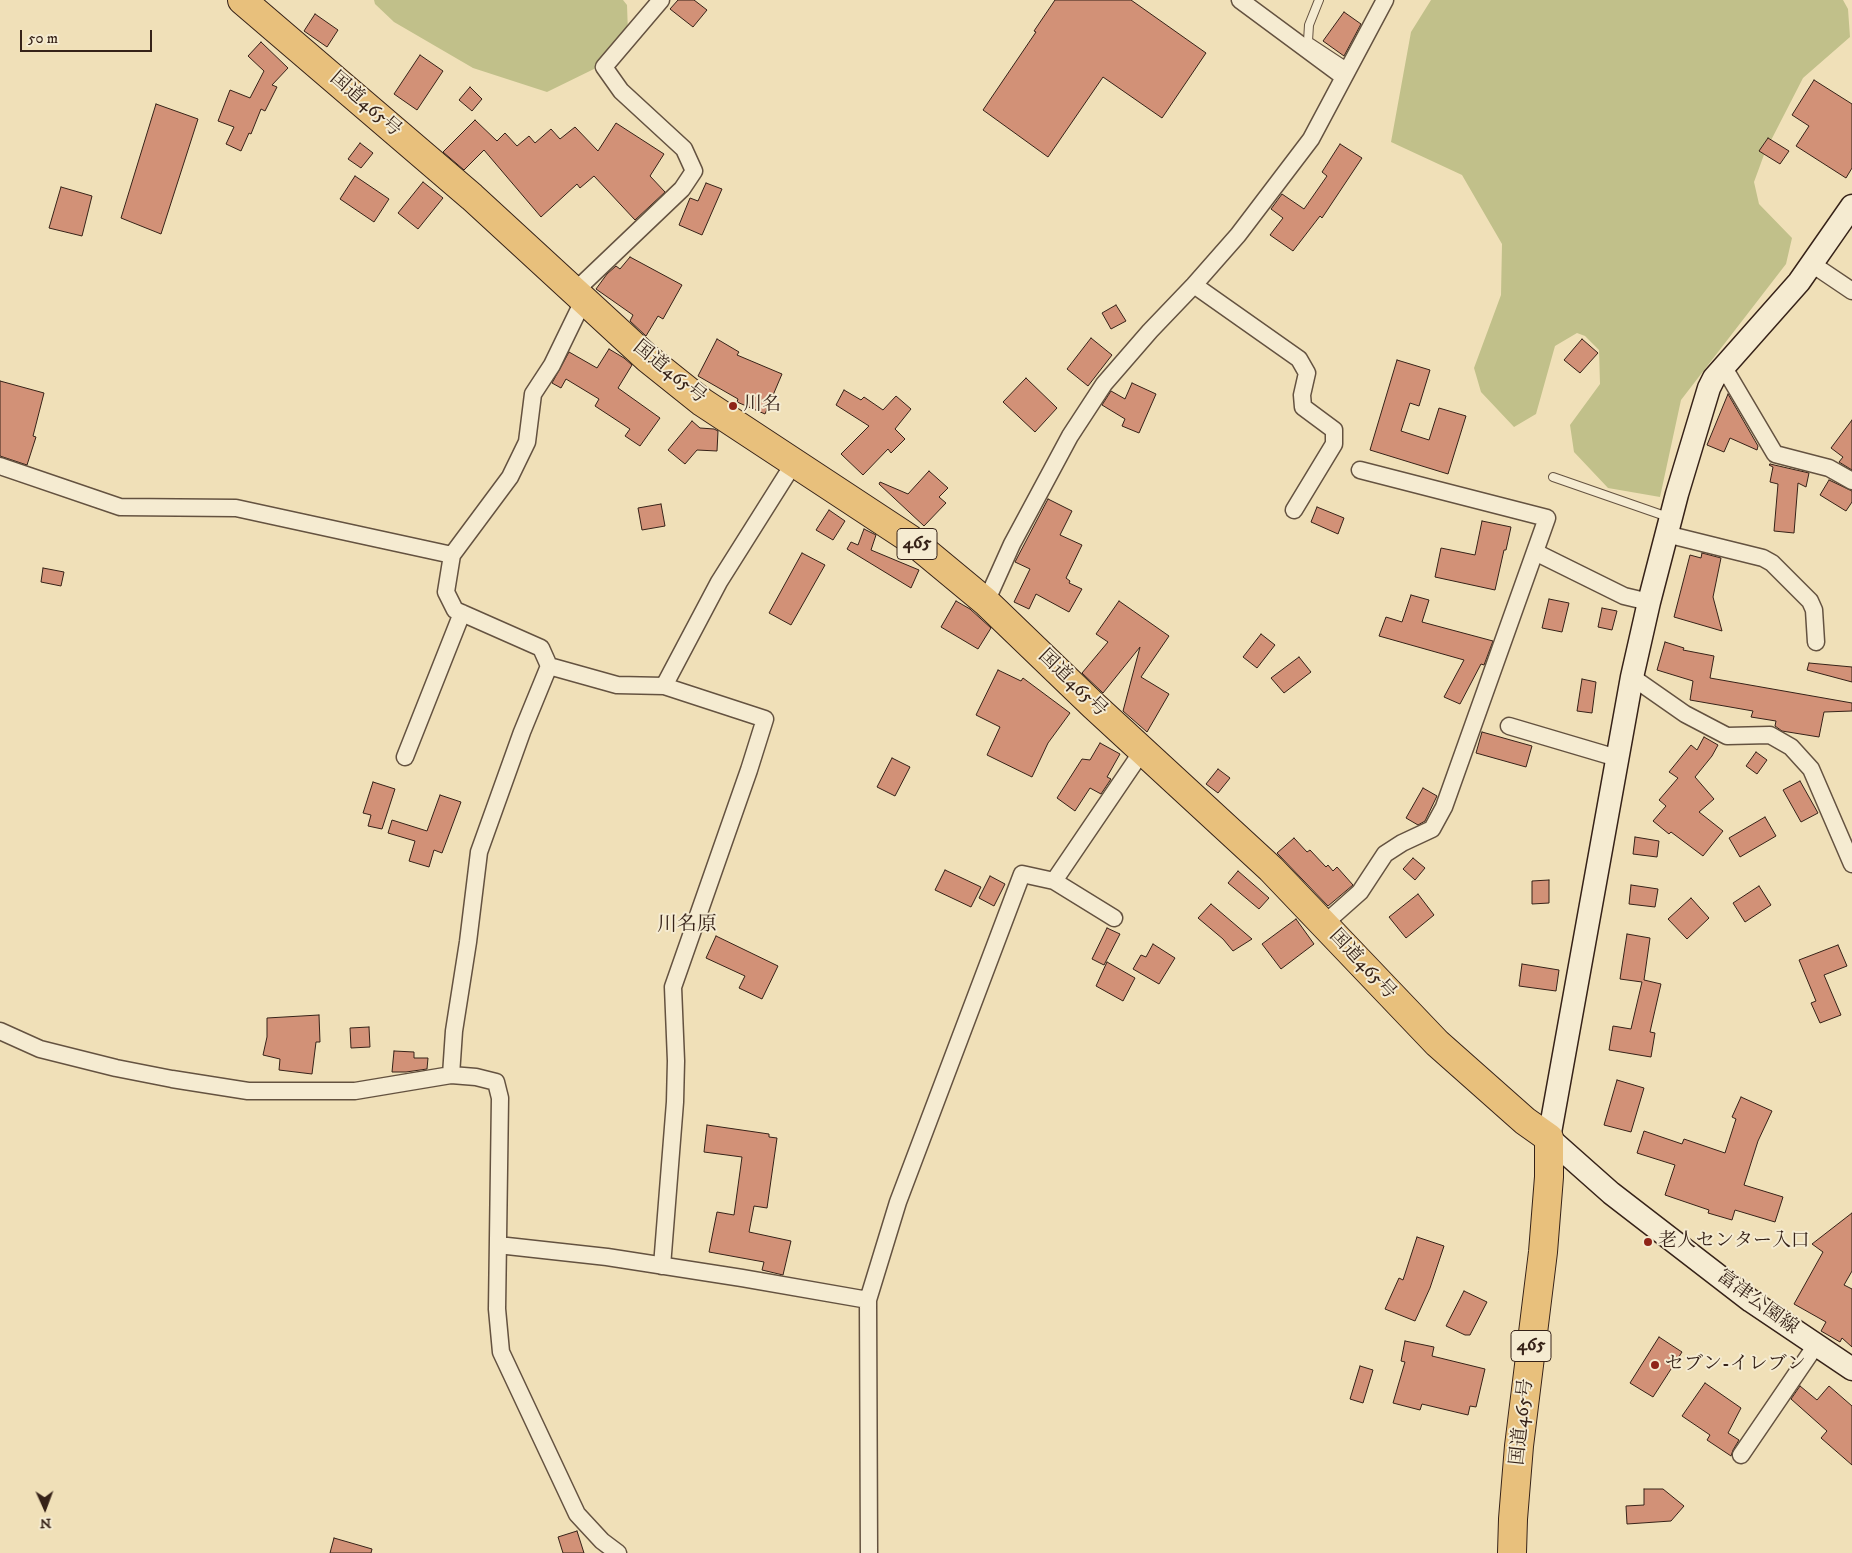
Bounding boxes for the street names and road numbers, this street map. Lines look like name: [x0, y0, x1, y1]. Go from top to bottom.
street label: 国道465号: [325, 68, 405, 142]
street label: 国道465号: [628, 337, 710, 409]
road number: 465: [897, 528, 937, 560]
street label: 国道465号: [1033, 645, 1111, 723]
street label: 国道465号: [1324, 925, 1400, 1005]
street label: 富津公園線: [1712, 1266, 1802, 1340]
road number: 465: [1511, 1330, 1551, 1362]
street label: 国道465号: [1507, 1377, 1539, 1467]

